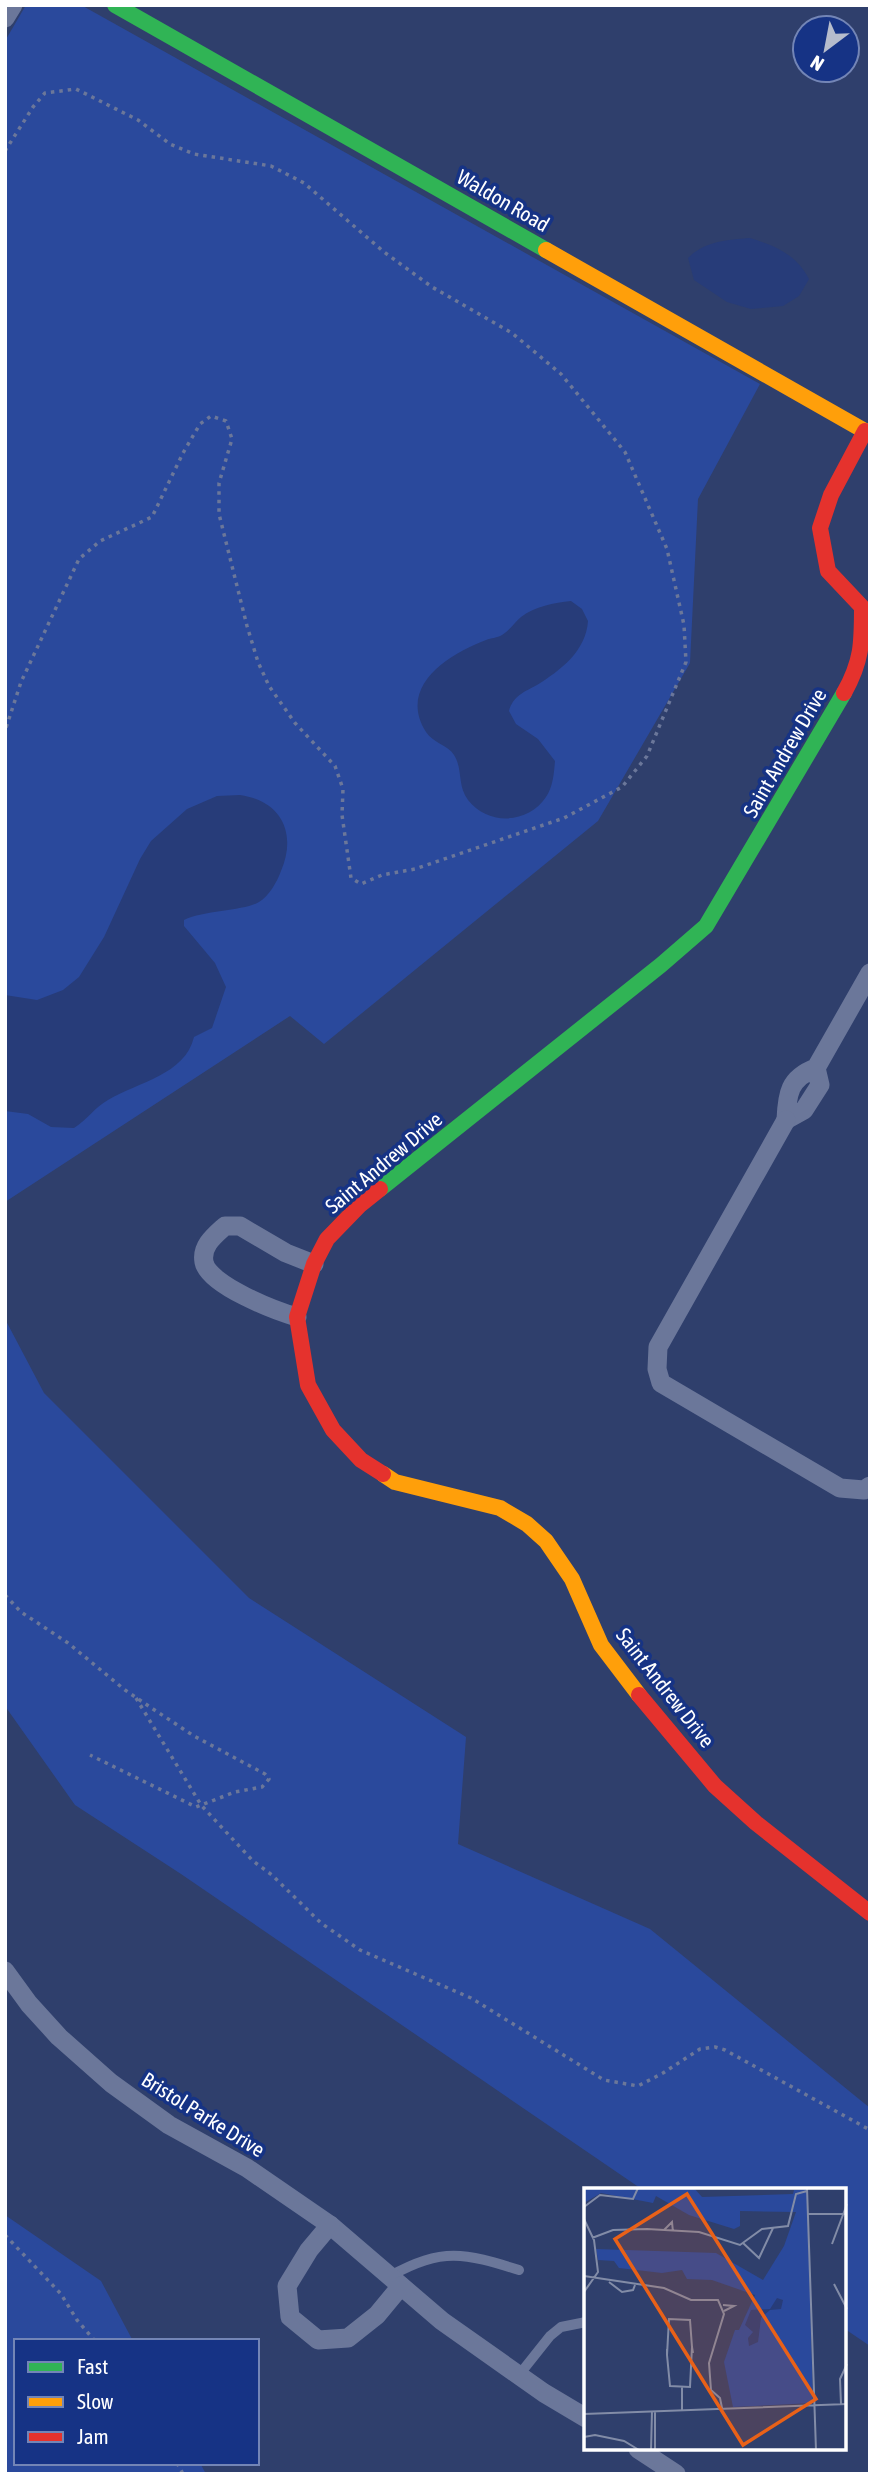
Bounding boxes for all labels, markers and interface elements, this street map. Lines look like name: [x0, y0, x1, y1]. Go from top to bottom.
north arrow: [791, 14, 861, 84]
text: N: [806, 51, 828, 76]
street label: Waldon Road: [453, 164, 554, 236]
street label: Saint Andrew Drive: [738, 684, 831, 821]
street label: Saint Andrew Drive: [320, 1107, 446, 1218]
street label: Saint Andrew Drive: [612, 1623, 720, 1752]
street label: Bristol Parke Drive: [138, 2067, 269, 2162]
inset map: [584, 2188, 847, 2451]
legend: [14, 2339, 259, 2465]
text: Fast: [77, 2354, 108, 2378]
text: Slow: [77, 2389, 114, 2413]
text: Jam: [77, 2424, 109, 2448]

